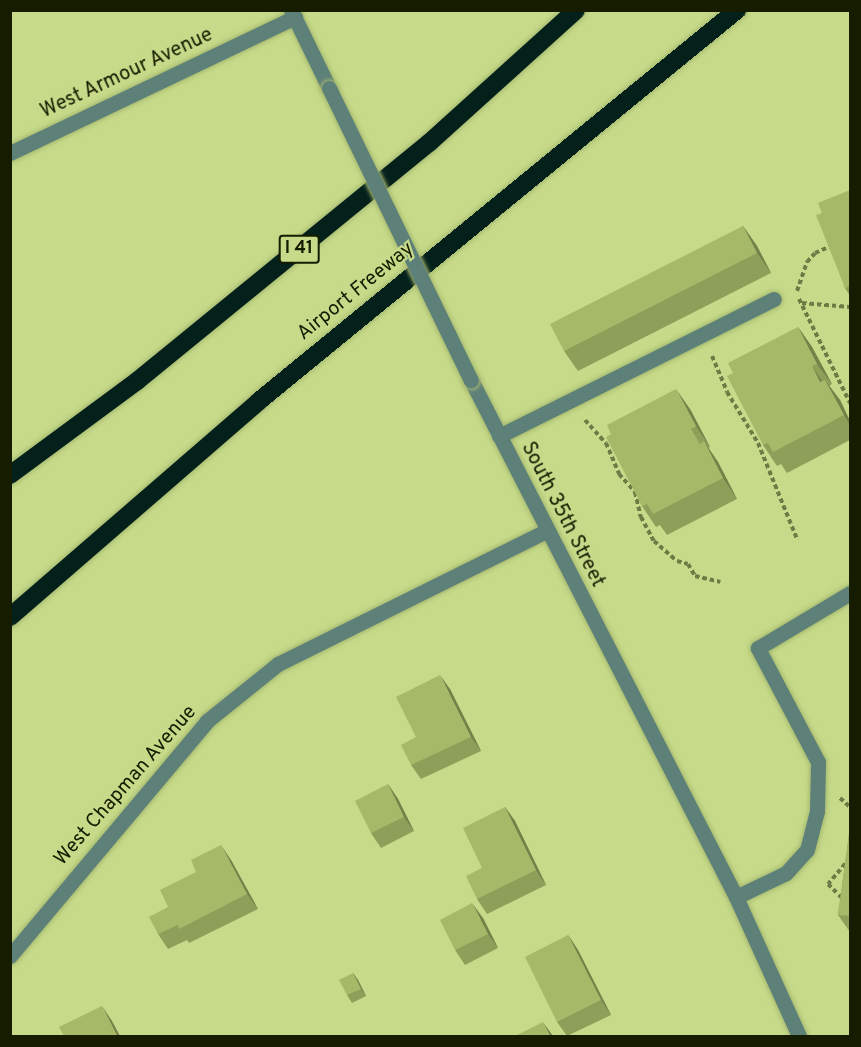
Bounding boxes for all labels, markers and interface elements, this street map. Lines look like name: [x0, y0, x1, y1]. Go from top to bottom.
street label: West Armour Avenue: [36, 23, 218, 125]
road number: I 41: [278, 234, 320, 264]
street label: Airport Freeway: [293, 238, 419, 346]
street label: South 35th Street: [515, 438, 609, 592]
street label: West Chapman Avenue: [50, 701, 202, 871]

